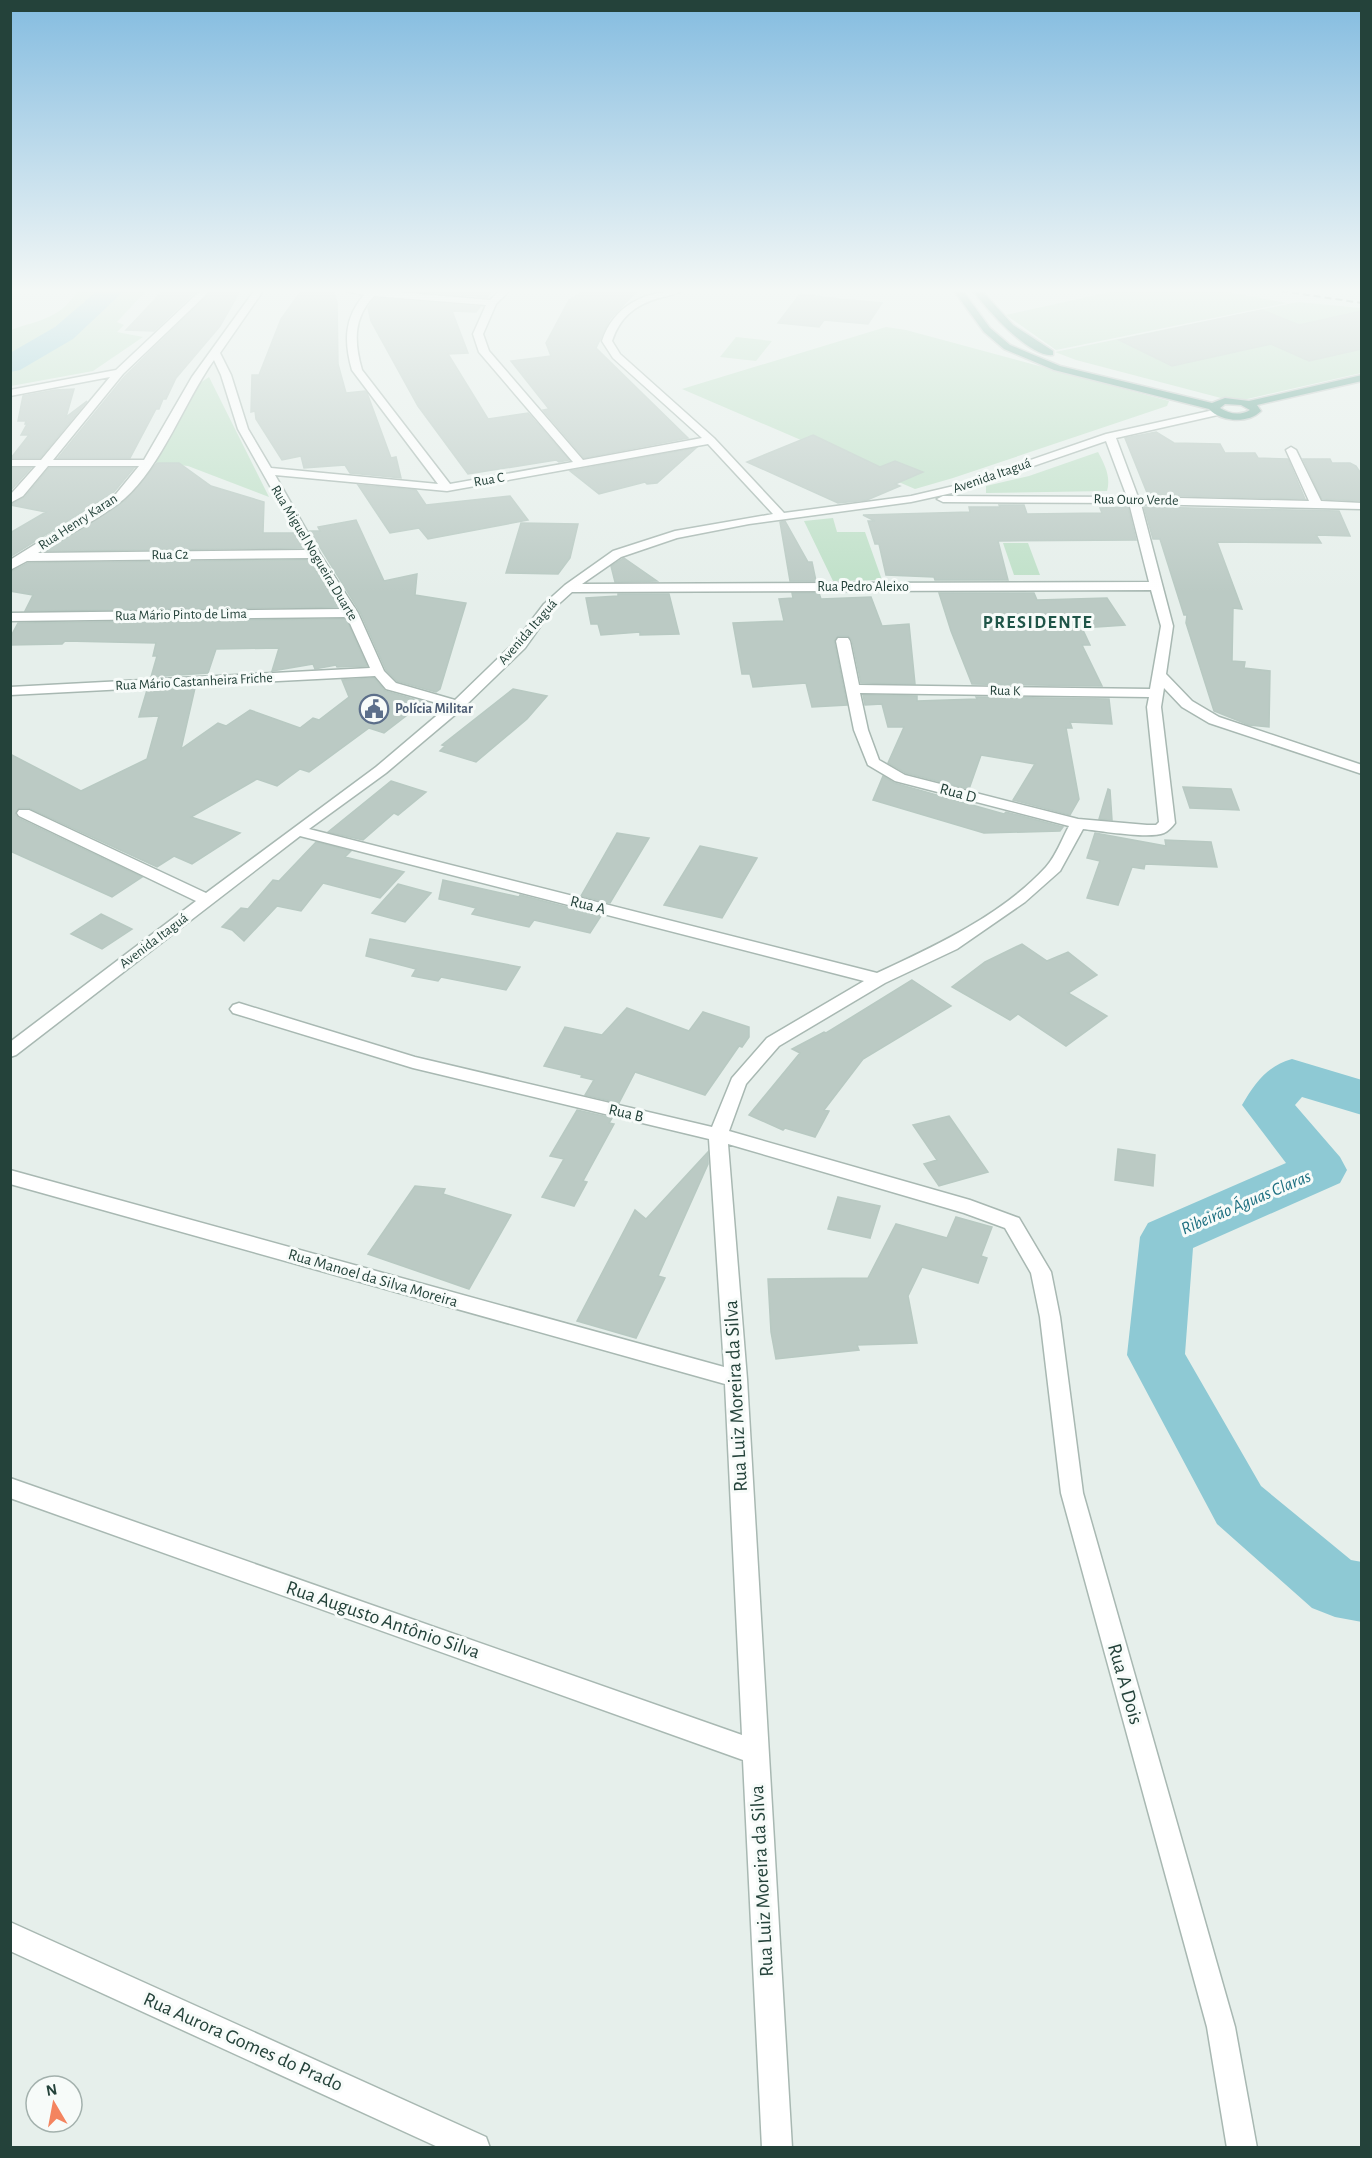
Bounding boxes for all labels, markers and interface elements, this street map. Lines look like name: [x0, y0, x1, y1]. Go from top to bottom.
street label: Avenida Itaguá: [951, 456, 1033, 496]
street label: Rua C: [473, 470, 505, 490]
street label: Rua Miguel Nogueira Duarte: [268, 483, 360, 623]
street label: Rua Henry Karan: [36, 491, 120, 553]
street label: Rua Ouro Verde: [1093, 492, 1179, 508]
street label: Rua C2: [151, 548, 189, 562]
street label: Rua Pedro Aleixo: [817, 580, 909, 594]
street label: Avenida Itaguá: [496, 596, 560, 667]
street label: Rua Mário Pinto de Lima: [115, 607, 248, 623]
district label: PRESIDENTE: [983, 614, 1093, 632]
street label: Rua Mário Castanheira Friche: [115, 671, 273, 693]
street label: Rua K: [989, 684, 1021, 698]
public building icon: Polícia Militar: [358, 693, 390, 725]
place label: Polícia Militar: [395, 702, 473, 716]
street label: Rua D: [938, 780, 978, 806]
street label: Rua A: [569, 893, 607, 917]
street label: Avenida Itaguá: [117, 911, 191, 971]
street label: Rua B: [607, 1101, 645, 1125]
water label: Ribeirão Águas Claras: [1177, 1165, 1314, 1238]
street label: Rua Manoel da Silva Moreira: [286, 1246, 460, 1310]
street label: Rua Luiz Moreira da Silva: [721, 1300, 751, 1492]
street label: Rua Augusto Antônio Silva: [283, 1577, 483, 1663]
street label: Rua A Dois: [1104, 1641, 1146, 1727]
street label: Rua Luiz Moreira da Silva: [747, 1785, 777, 1977]
street label: Rua Aurora Gomes do Prado: [140, 1989, 346, 2095]
north arrow: [24, 2074, 84, 2134]
text: N: [45, 2081, 58, 2099]

